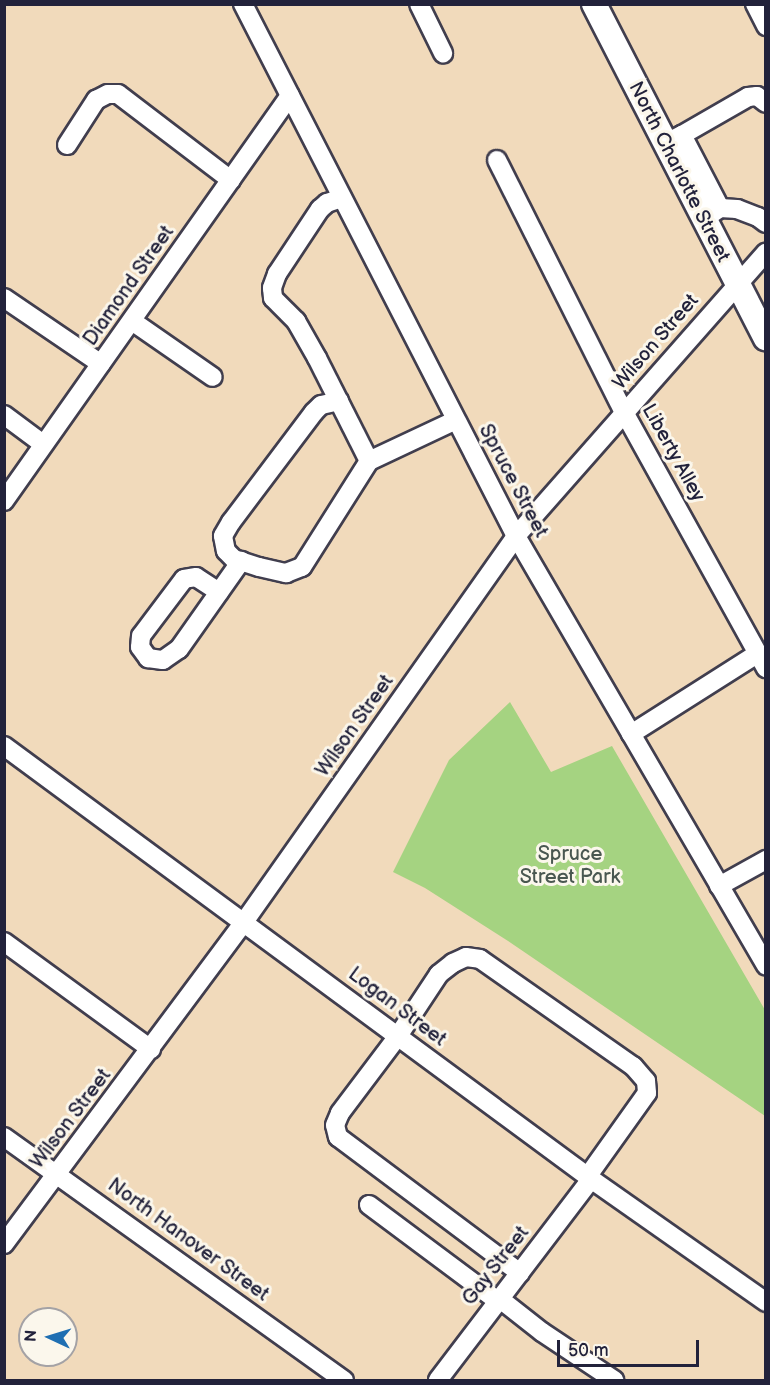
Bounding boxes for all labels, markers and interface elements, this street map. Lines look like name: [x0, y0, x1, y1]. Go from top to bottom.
street label: North Charlotte Street: [623, 78, 735, 266]
street label: Diamond Street: [79, 221, 179, 351]
street label: Wilson Street: [608, 289, 704, 395]
street label: Liberty Alley: [636, 400, 710, 506]
street label: Spruce Street: [473, 420, 553, 542]
street label: Wilson Street: [311, 670, 399, 782]
park label: Spruce Street Park: [520, 843, 620, 890]
street label: Logan Street: [343, 962, 451, 1052]
street label: Wilson Street: [26, 1064, 116, 1174]
street label: North Hanover Street: [103, 1173, 273, 1307]
street label: Gay Street: [457, 1221, 535, 1311]
north arrow: [18, 1307, 78, 1367]
scale bar: [560, 1328, 702, 1366]
text: N: [22, 1329, 41, 1343]
text: 50 m: [568, 1340, 609, 1361]

